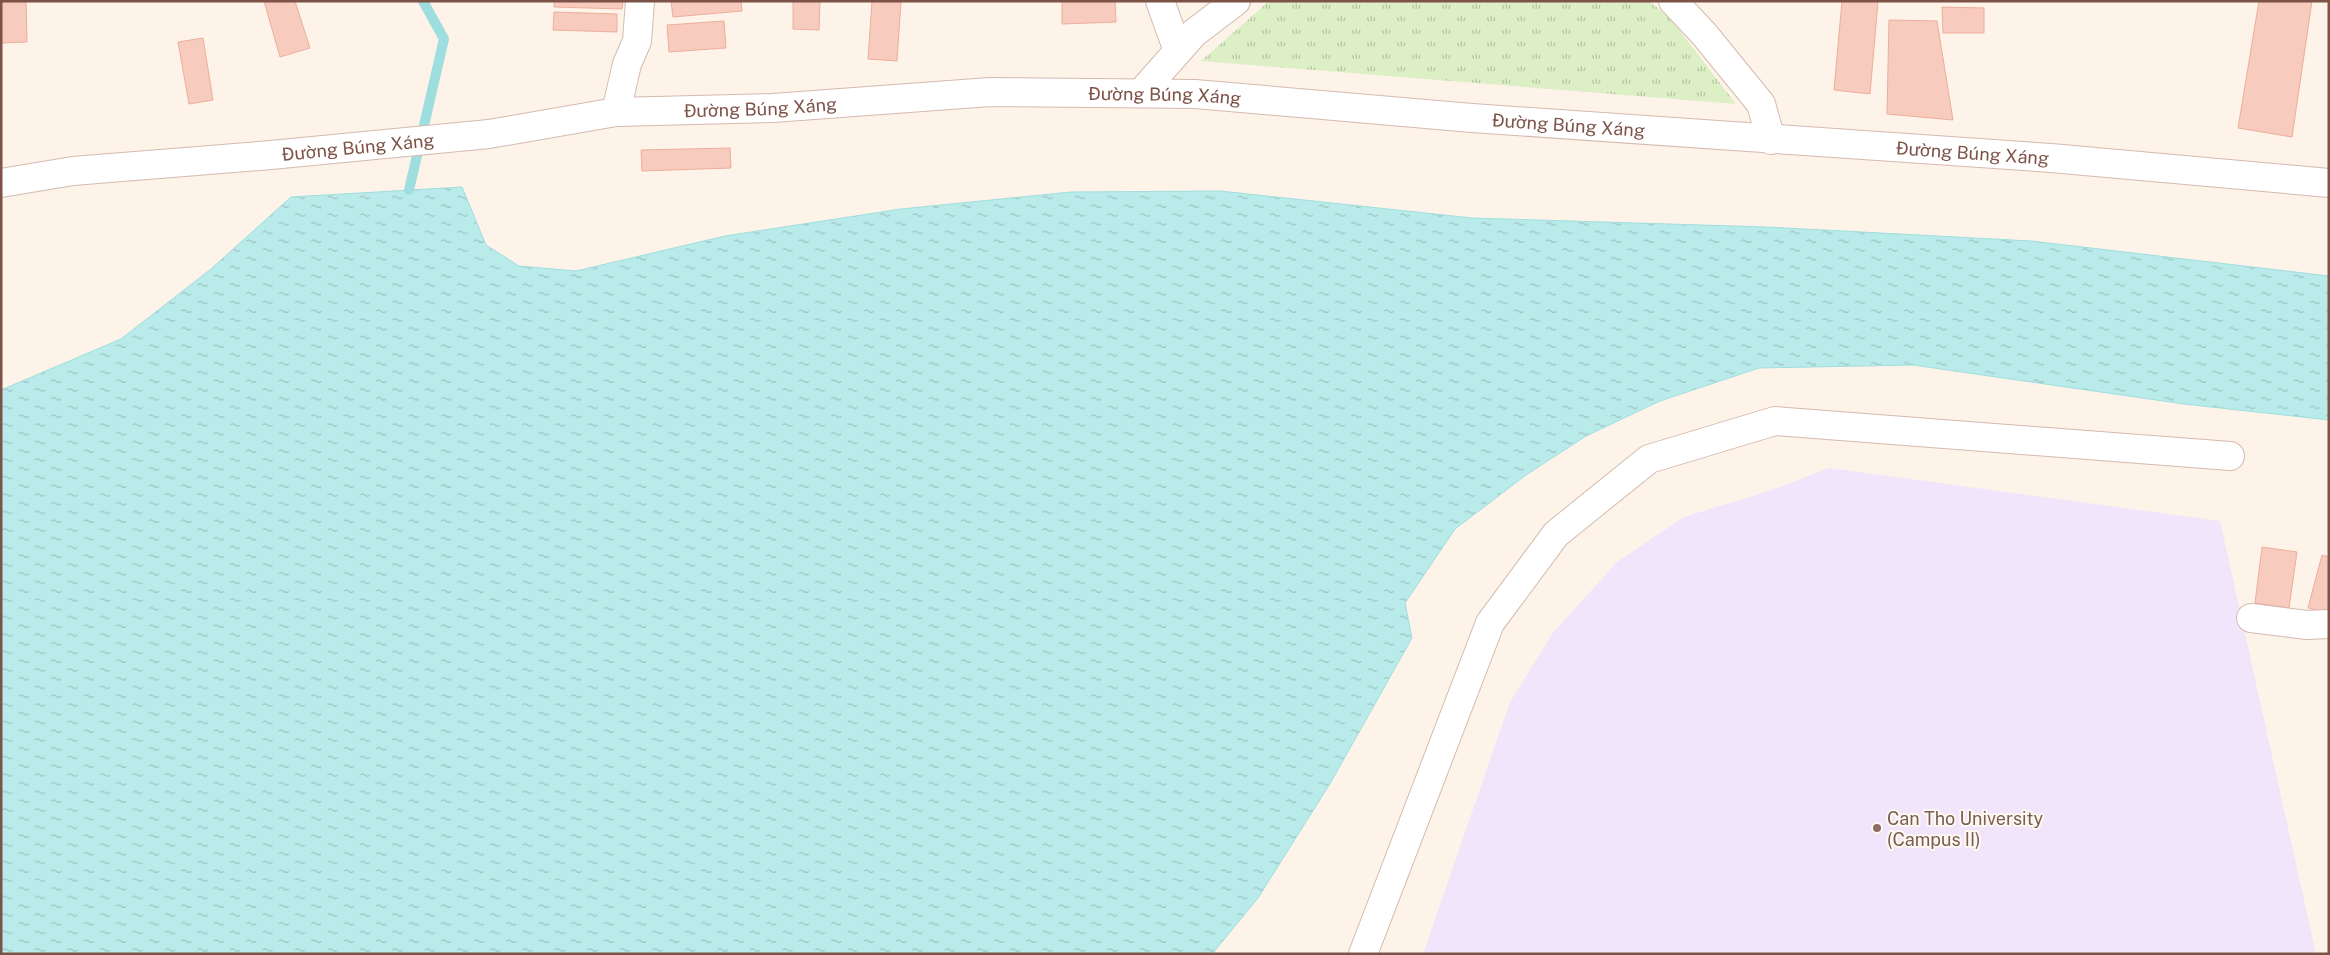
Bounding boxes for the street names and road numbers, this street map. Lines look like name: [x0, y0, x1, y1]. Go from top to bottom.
street label: Đường Búng Xáng: [1088, 82, 1242, 108]
street label: Đường Búng Xáng: [683, 93, 838, 121]
street label: Đường Búng Xáng: [1491, 109, 1646, 140]
street label: Đường Búng Xáng: [281, 129, 435, 164]
street label: Đường Búng Xáng: [1895, 137, 2050, 168]

